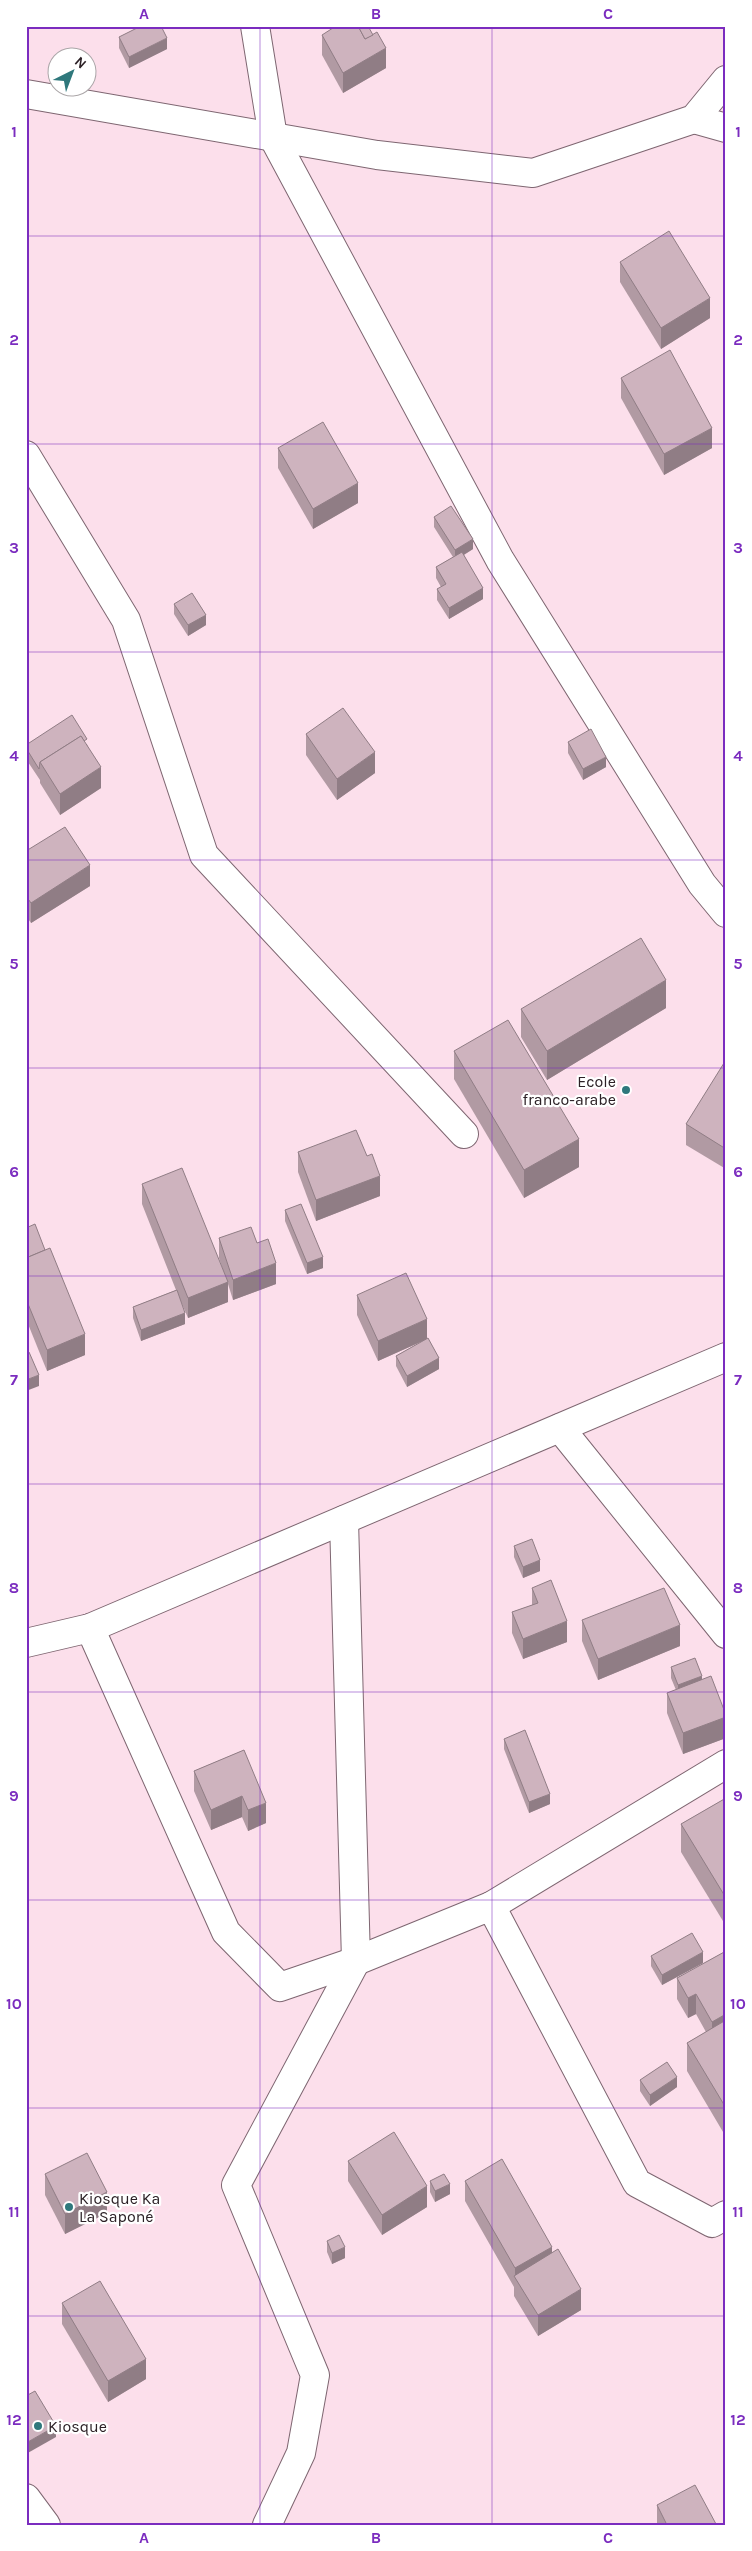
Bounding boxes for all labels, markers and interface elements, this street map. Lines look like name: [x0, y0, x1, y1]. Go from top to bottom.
text: A: [139, 4, 149, 23]
text: B: [371, 4, 381, 23]
text: C: [603, 4, 613, 23]
north arrow: [48, 48, 98, 98]
text: N: [71, 53, 90, 72]
text: 1: [11, 122, 17, 141]
text: 1: [735, 122, 741, 141]
text: 2: [9, 330, 19, 349]
text: 2: [733, 330, 743, 349]
text: 3: [9, 538, 19, 557]
text: 3: [733, 538, 743, 557]
text: 4: [9, 746, 19, 765]
text: 4: [733, 746, 743, 765]
text: 5: [9, 954, 19, 973]
text: 5: [733, 954, 743, 973]
place label: Ecole franco-arabe: [523, 1072, 616, 1109]
marker: Ecole franco-arabe: [620, 1084, 632, 1096]
text: 6: [9, 1162, 19, 1181]
text: 6: [733, 1162, 743, 1181]
text: 7: [10, 1370, 18, 1389]
text: 7: [734, 1370, 742, 1389]
text: 8: [9, 1578, 19, 1597]
text: 8: [733, 1578, 743, 1597]
text: 9: [9, 1786, 19, 1805]
text: 9: [733, 1786, 743, 1805]
text: 10: [6, 1994, 22, 2013]
text: 10: [730, 1994, 746, 2013]
place label: Kiosque Ka La Saponé: [79, 2189, 160, 2226]
marker: Kiosque Ka La Saponé: [63, 2201, 75, 2213]
text: 11: [8, 2202, 20, 2221]
text: 11: [732, 2202, 744, 2221]
text: 12: [6, 2410, 22, 2429]
text: 12: [730, 2410, 746, 2429]
place label: Kiosque: [48, 2417, 107, 2436]
marker: Kiosque: [32, 2420, 44, 2432]
text: A: [139, 2528, 149, 2547]
text: B: [371, 2528, 381, 2547]
text: C: [603, 2528, 613, 2547]

